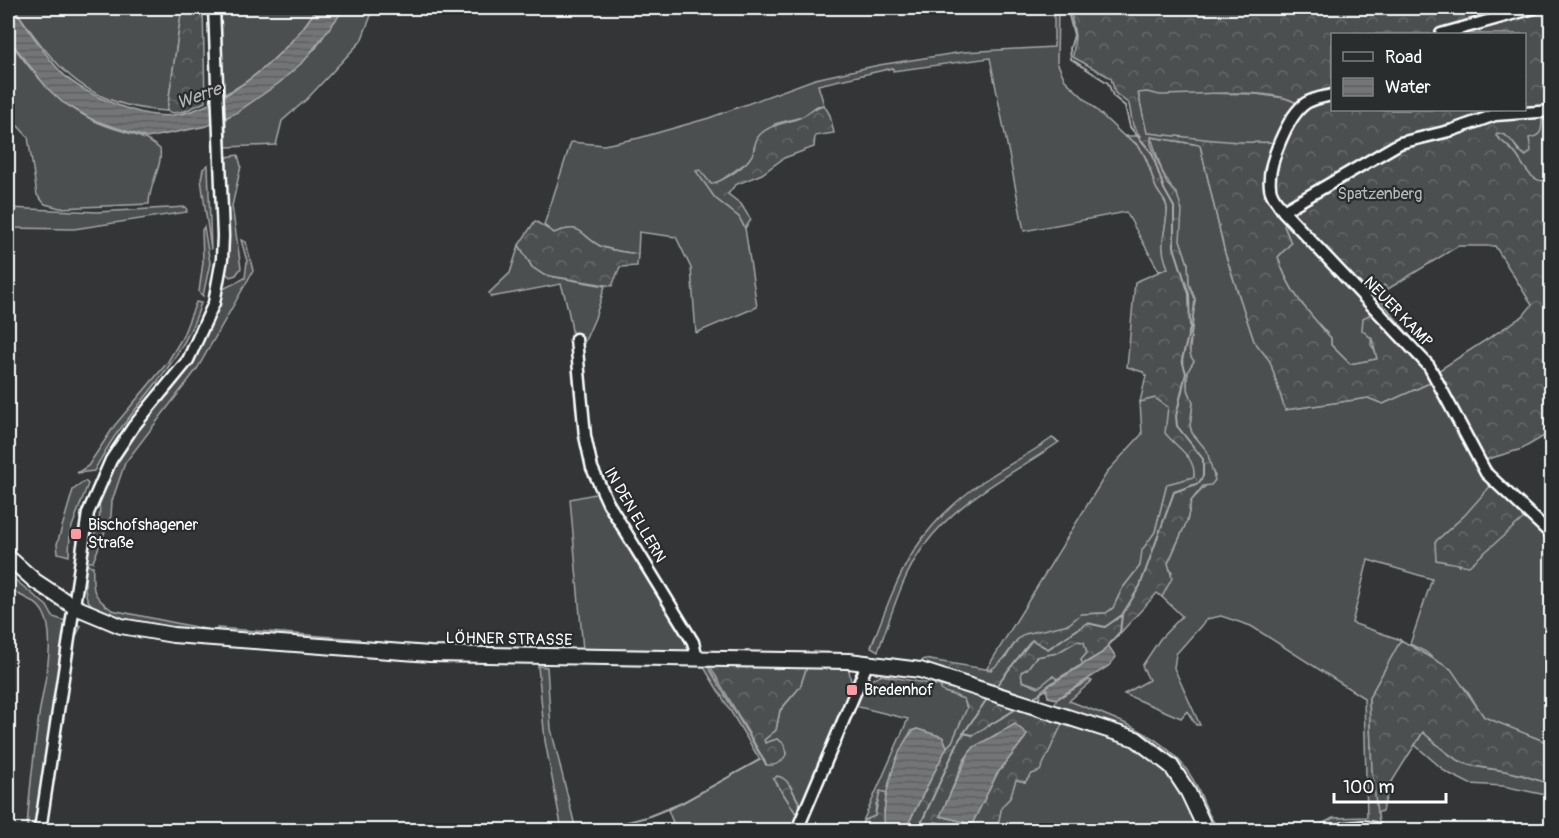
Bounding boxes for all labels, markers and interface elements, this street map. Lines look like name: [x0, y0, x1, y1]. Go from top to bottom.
legend: [1331, 33, 1526, 111]
text: Road: [1385, 46, 1422, 69]
text: Water: [1385, 76, 1431, 99]
water label: Werre: [174, 77, 226, 115]
park label: Spatzenberg: [1338, 184, 1422, 204]
street label: NEUER KAMP: [1359, 272, 1437, 352]
street label: IN DEN ELLERN: [600, 464, 670, 566]
place label: Bischofshagener Straße: [88, 515, 198, 553]
marker: Bischofshagener Straße: [69, 527, 83, 541]
street label: LÖHNER STRASSE: [445, 628, 573, 650]
place label: Bredenhof: [864, 680, 934, 700]
marker: Bredenhof: [845, 683, 859, 697]
scale bar: [1334, 766, 1446, 804]
text: 100 m: [1343, 776, 1395, 799]

